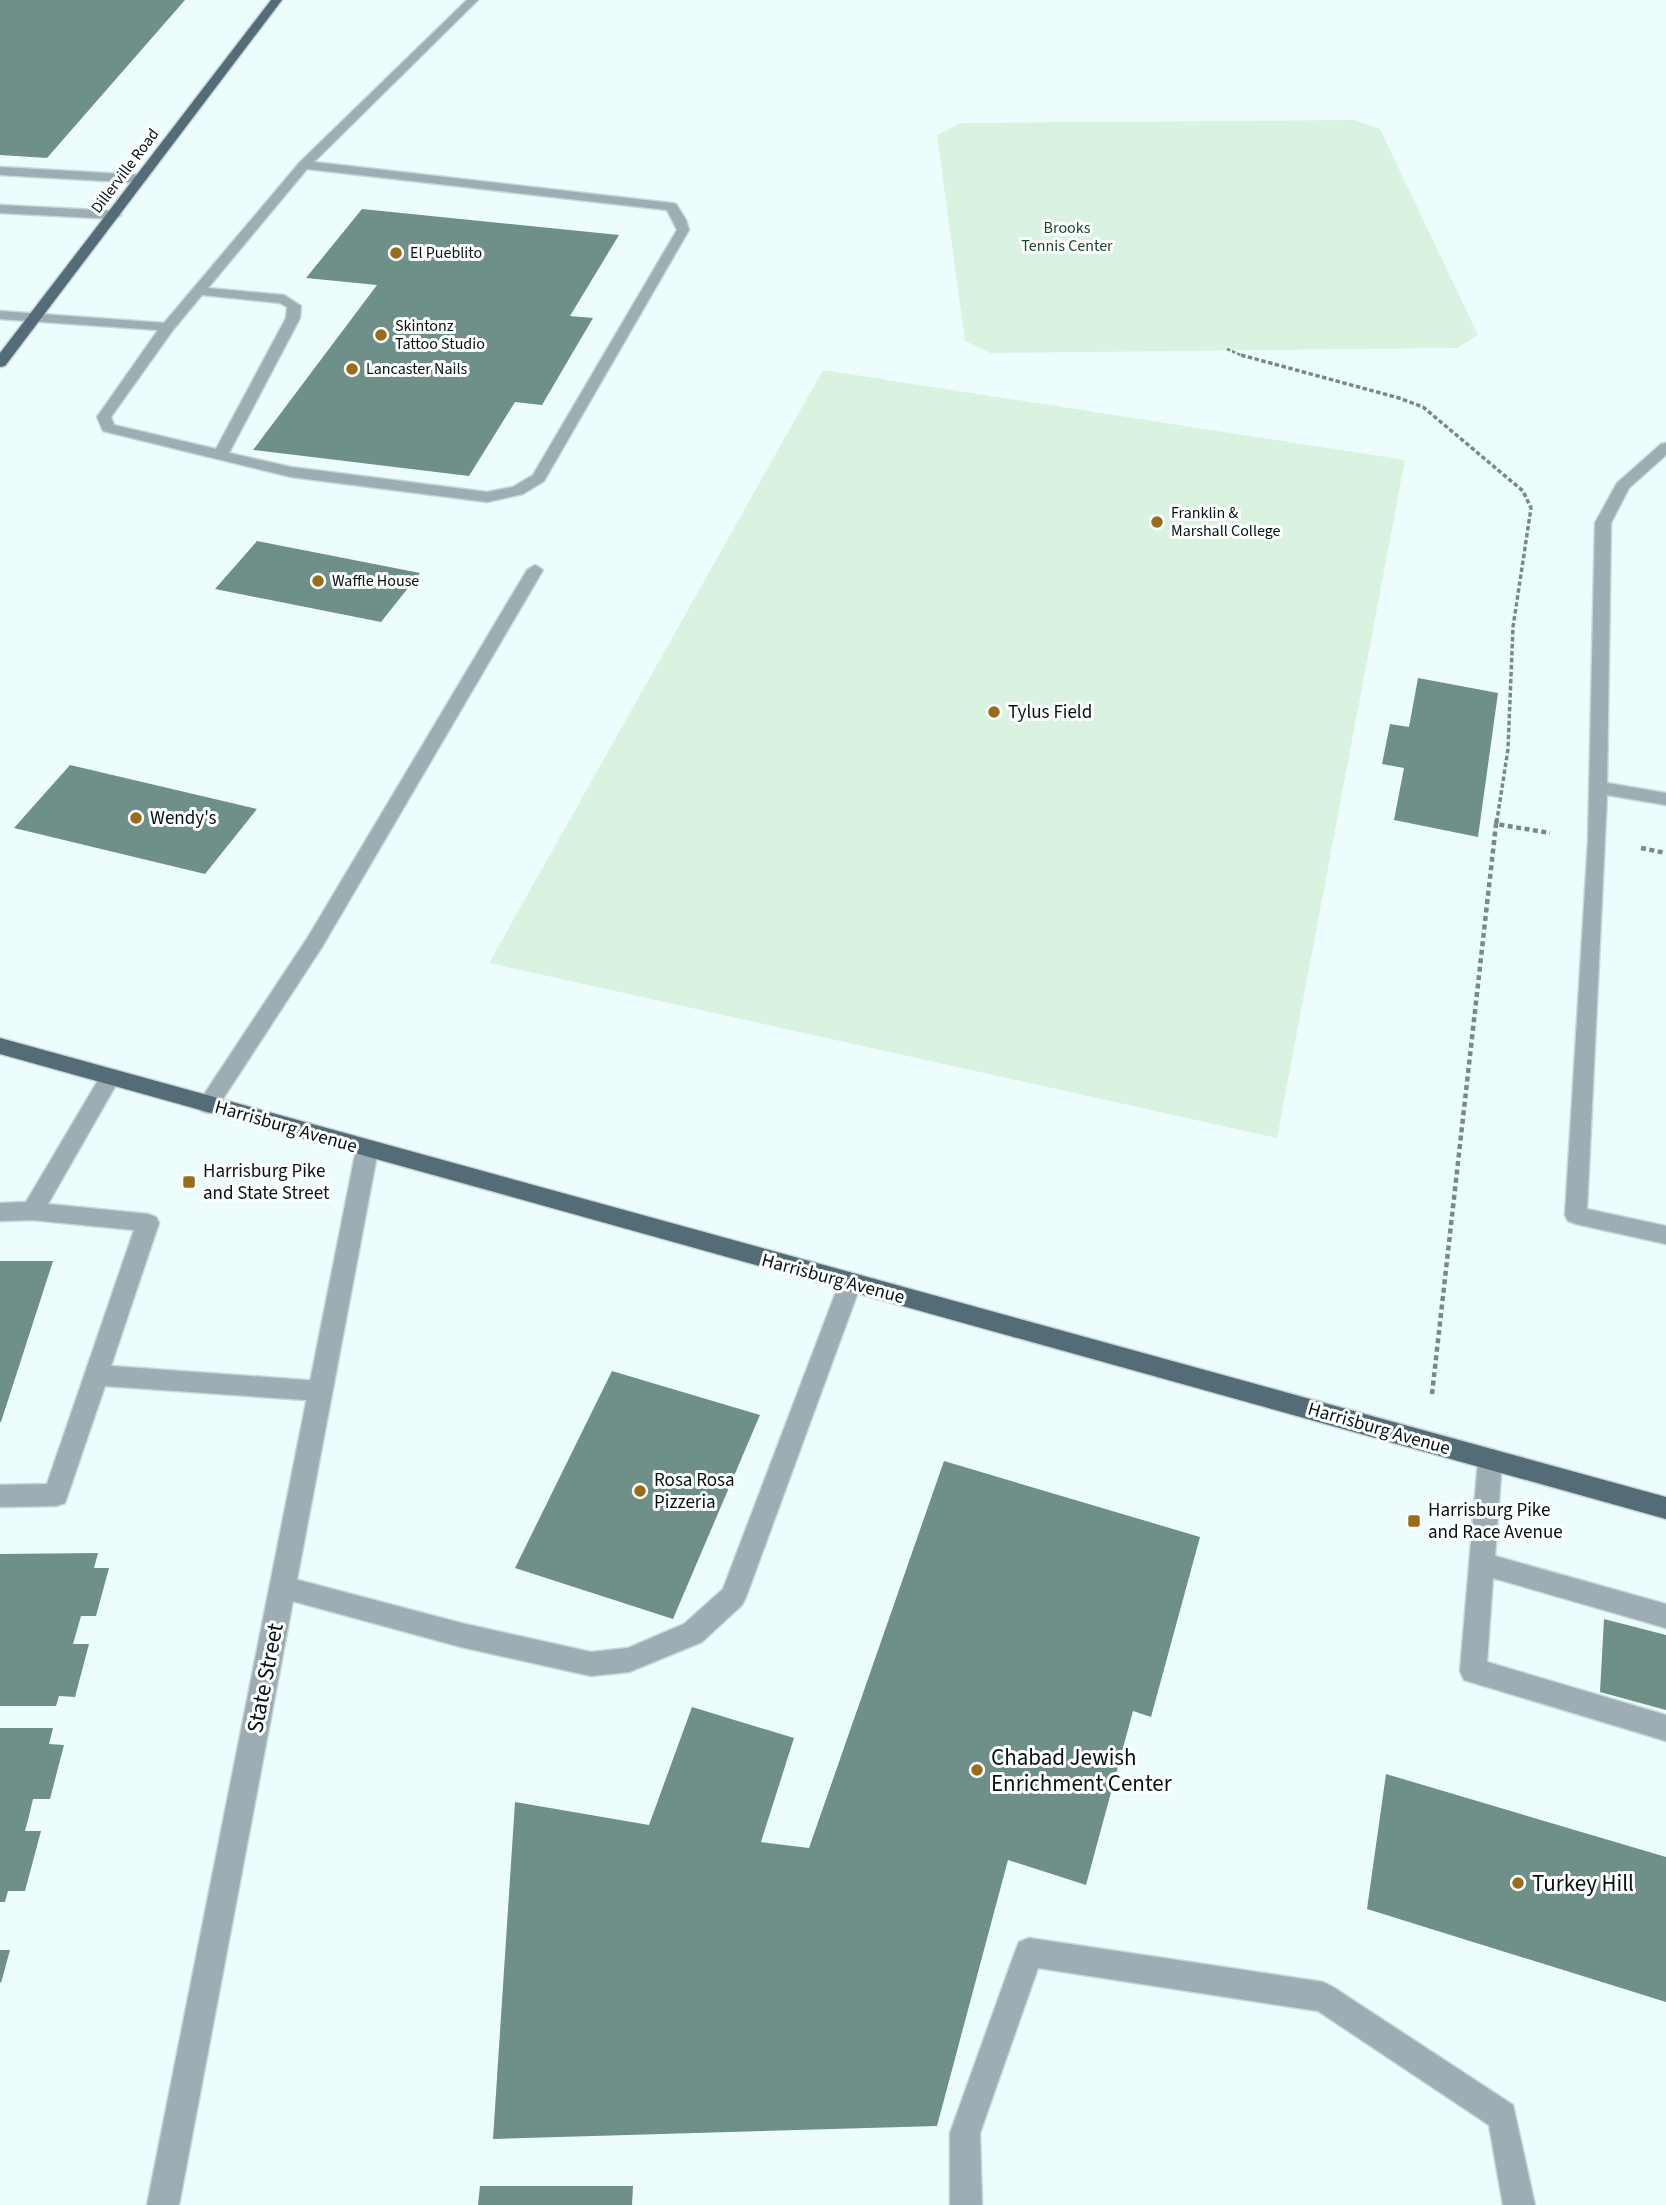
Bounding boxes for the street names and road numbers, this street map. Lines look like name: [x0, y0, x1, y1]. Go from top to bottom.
street label: Dillerville Road: [86, 124, 164, 218]
street label: Harrisburg Avenue: [212, 1094, 360, 1160]
street label: Harrisburg Avenue: [759, 1247, 907, 1311]
street label: Harrisburg Avenue: [1305, 1396, 1453, 1462]
street label: State Street: [238, 1620, 292, 1736]

